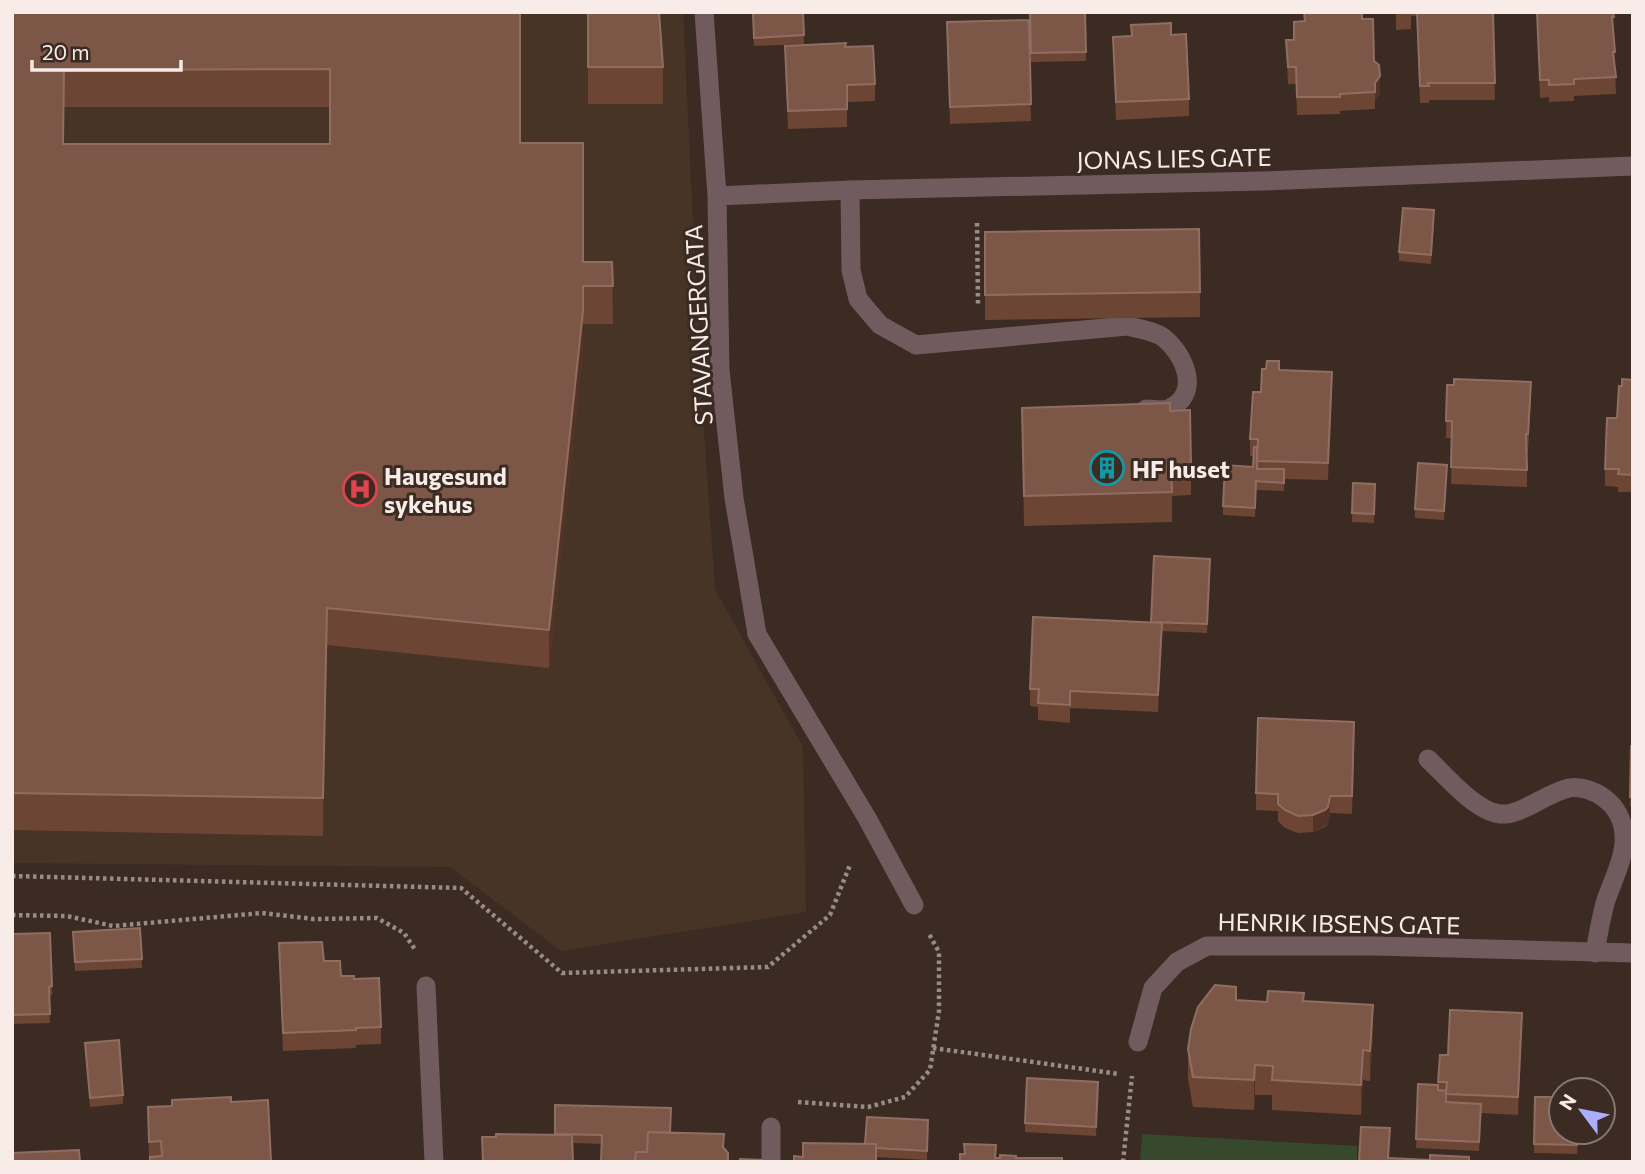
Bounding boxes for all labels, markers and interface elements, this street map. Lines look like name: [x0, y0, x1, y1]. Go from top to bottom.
scale bar: [32, 28, 180, 72]
text: 20 m: [42, 39, 90, 64]
street label: JONAS LIES GATE: [1076, 142, 1272, 174]
street label: STAVANGERGATA: [678, 224, 718, 426]
building icon: HF huset: [1088, 449, 1126, 487]
place label: HF huset: [1132, 454, 1230, 483]
place label: Haugesund sykehus: [384, 461, 507, 518]
hospital icon: Haugesund sykehus: [341, 470, 379, 508]
street label: HENRIK IBSENS GATE: [1217, 906, 1461, 940]
north arrow: [1547, 1076, 1617, 1146]
text: N: [1554, 1090, 1581, 1114]

